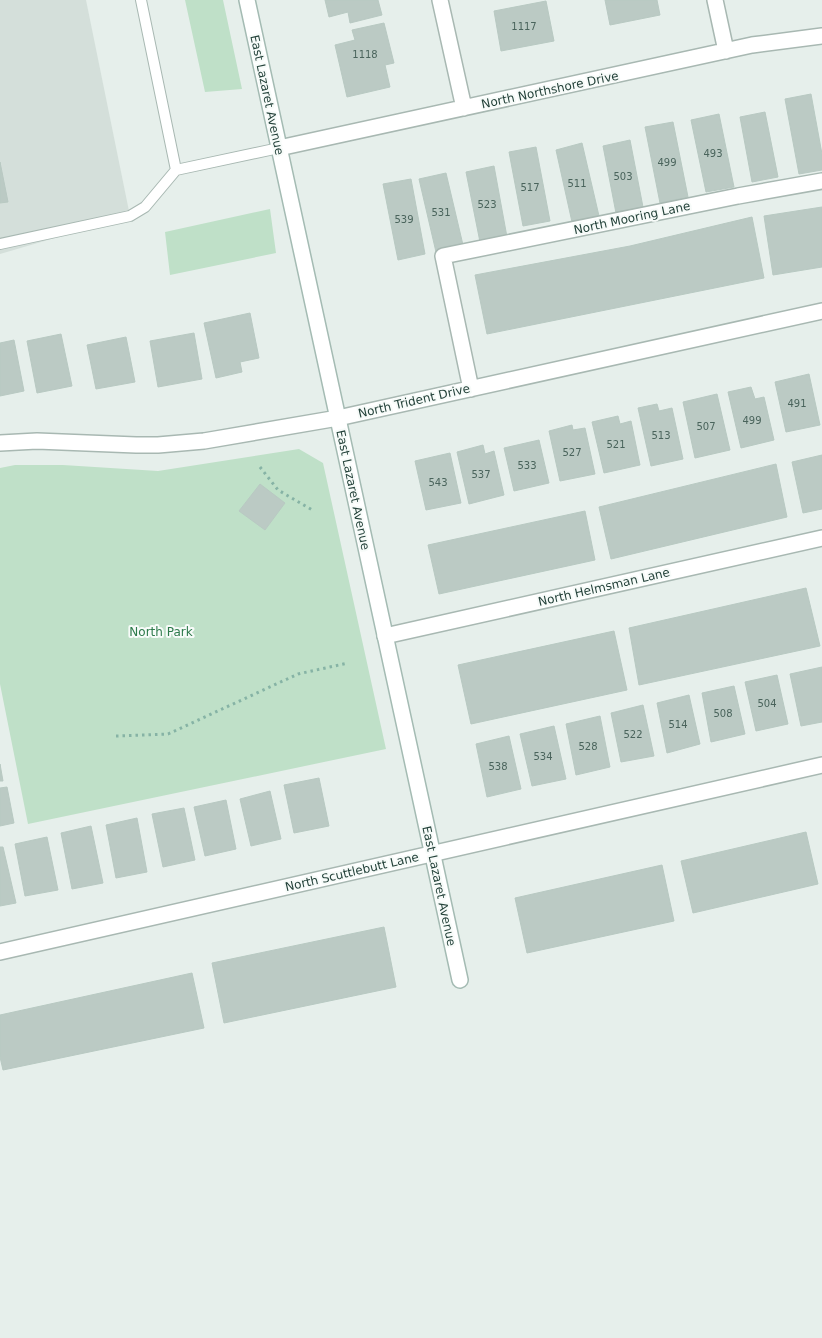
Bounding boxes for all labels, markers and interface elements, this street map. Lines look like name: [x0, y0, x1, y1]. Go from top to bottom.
house number: 1117: [511, 21, 537, 32]
street label: East Lazaret Avenue: [247, 34, 287, 156]
house number: 1118: [352, 49, 378, 60]
street label: North Northshore Drive: [480, 69, 620, 111]
house number: 493: [703, 148, 723, 159]
house number: 499: [657, 157, 677, 168]
house number: 503: [613, 171, 633, 182]
house number: 511: [567, 178, 587, 189]
house number: 517: [520, 182, 540, 193]
house number: 523: [477, 199, 497, 210]
street label: North Mooring Lane: [572, 199, 692, 237]
house number: 531: [431, 207, 451, 218]
house number: 539: [394, 214, 414, 225]
street label: North Trident Drive: [357, 381, 471, 421]
house number: 491: [787, 398, 807, 409]
house number: 499: [742, 415, 762, 426]
house number: 507: [696, 421, 716, 432]
street label: East Lazaret Avenue: [333, 429, 373, 551]
house number: 513: [651, 430, 671, 441]
house number: 521: [606, 439, 626, 450]
house number: 527: [562, 447, 582, 458]
house number: 533: [517, 460, 537, 471]
house number: 537: [471, 469, 491, 480]
house number: 543: [428, 477, 448, 488]
street label: North Helmsman Lane: [537, 565, 671, 609]
park label: North Park: [129, 625, 193, 639]
house number: 504: [757, 698, 777, 709]
house number: 508: [713, 708, 733, 719]
house number: 514: [668, 719, 688, 730]
house number: 522: [623, 729, 643, 740]
house number: 528: [578, 741, 598, 752]
house number: 534: [533, 751, 553, 762]
house number: 538: [488, 761, 508, 772]
street label: East Lazaret Avenue: [419, 825, 459, 947]
street label: North Scuttlebutt Lane: [284, 850, 420, 894]

